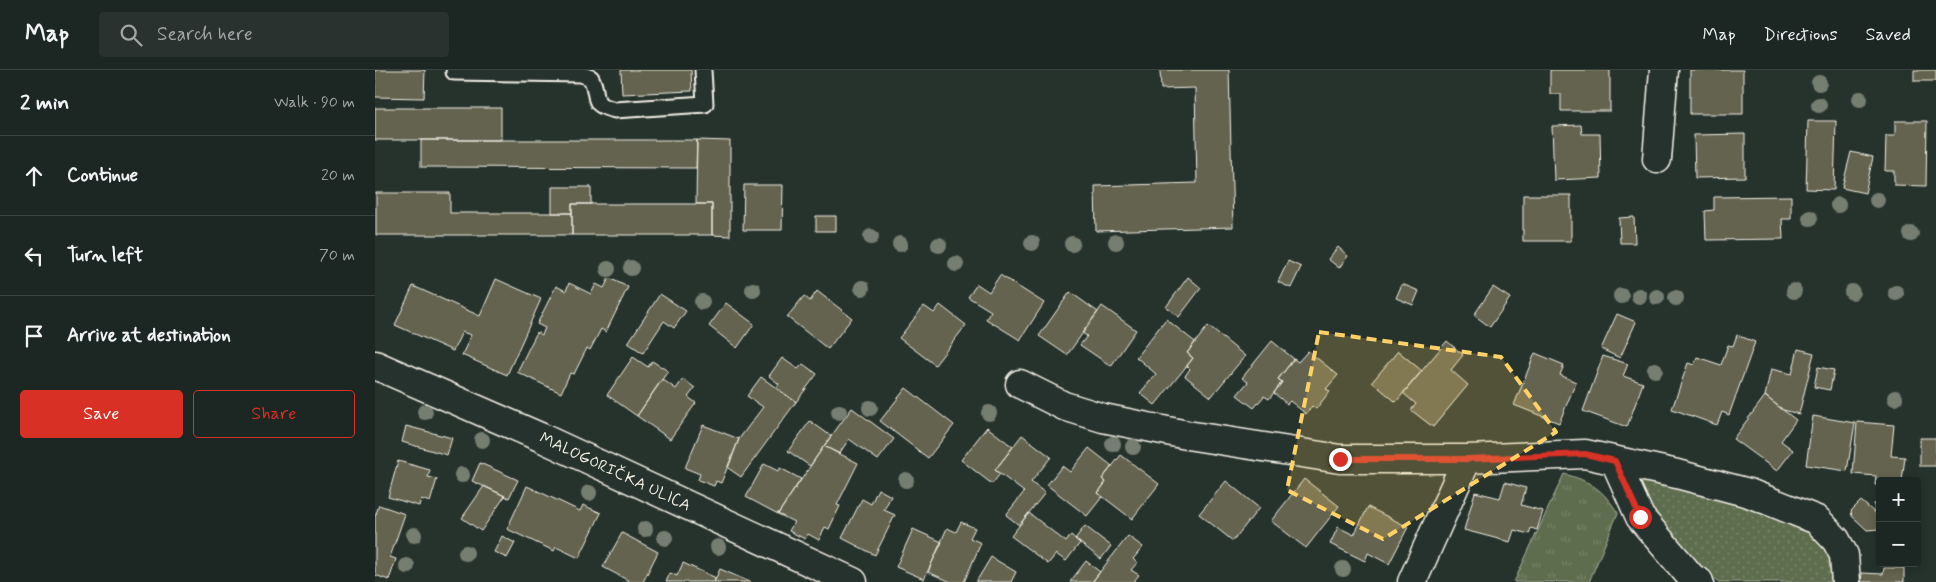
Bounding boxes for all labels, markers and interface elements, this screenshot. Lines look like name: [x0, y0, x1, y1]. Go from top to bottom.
search box: [99, 12, 449, 57]
text: Map: [25, 19, 69, 50]
icon: search: [117, 21, 145, 49]
text: Search here: [157, 22, 253, 47]
text: Map: [1703, 23, 1736, 47]
text: Directions: [1764, 23, 1838, 47]
text: Saved: [1866, 23, 1911, 47]
text: 2 min: [20, 89, 69, 117]
text: Walk · 90 m: [274, 92, 355, 113]
icon: ahead: [20, 162, 48, 190]
text: Continue: [67, 163, 138, 188]
text: 20 m: [321, 165, 355, 186]
icon: left: [20, 242, 48, 270]
text: Turn left: [67, 243, 143, 268]
text: 70 m: [319, 245, 355, 266]
icon: arrive: [20, 322, 48, 350]
text: Arrive at destination: [67, 323, 231, 348]
button: Save: [20, 390, 183, 438]
button: Share: [193, 390, 355, 438]
street label: MALOGORIČKA ULICA: [536, 428, 694, 516]
route end: [1329, 448, 1352, 471]
map controls: [1876, 477, 1921, 567]
button: +: [1876, 477, 1921, 522]
route start: [1629, 506, 1652, 529]
button: −: [1876, 522, 1921, 567]

